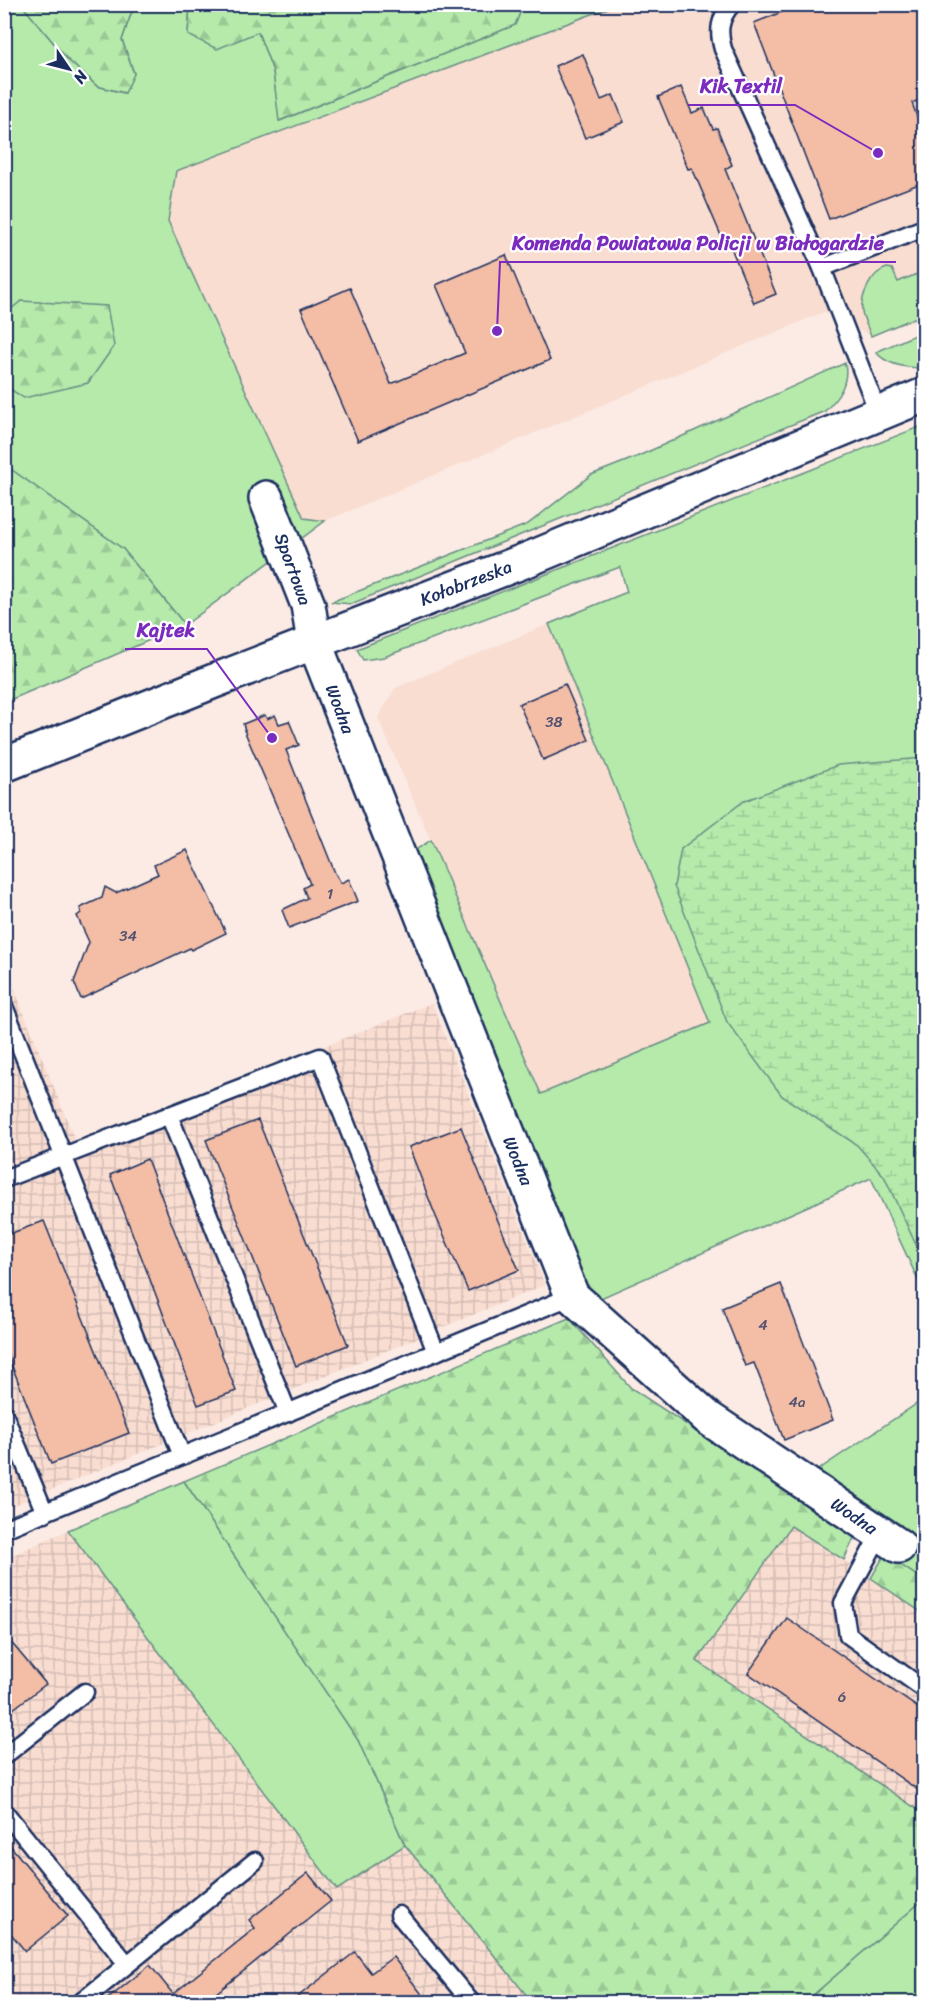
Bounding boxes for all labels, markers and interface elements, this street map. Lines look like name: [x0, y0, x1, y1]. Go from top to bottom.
north arrow: [39, 39, 99, 99]
text: N: [65, 64, 97, 91]
callout: Kik Textil: [688, 67, 795, 105]
text: Kik Textil: [699, 69, 783, 104]
callout: Komenda Powiatowa Policji w Białogardzie: [500, 224, 896, 262]
text: Komenda Powiatowa Policji w Białogardzie: [511, 226, 885, 261]
street label: Sportowa: [265, 528, 321, 610]
street label: Kołobrzeska: [415, 551, 517, 615]
callout: Kajtek: [125, 611, 207, 649]
text: Kajtek: [136, 613, 196, 648]
street label: Wodna: [316, 679, 364, 740]
house number: 38: [545, 709, 563, 735]
house number: 1: [327, 881, 333, 907]
house number: 34: [119, 923, 137, 949]
street label: Wodna: [494, 1131, 543, 1192]
house number: 4: [758, 1312, 768, 1338]
house number: 4a: [789, 1389, 806, 1415]
street label: Wodna: [824, 1488, 885, 1544]
house number: 6: [838, 1684, 846, 1710]

